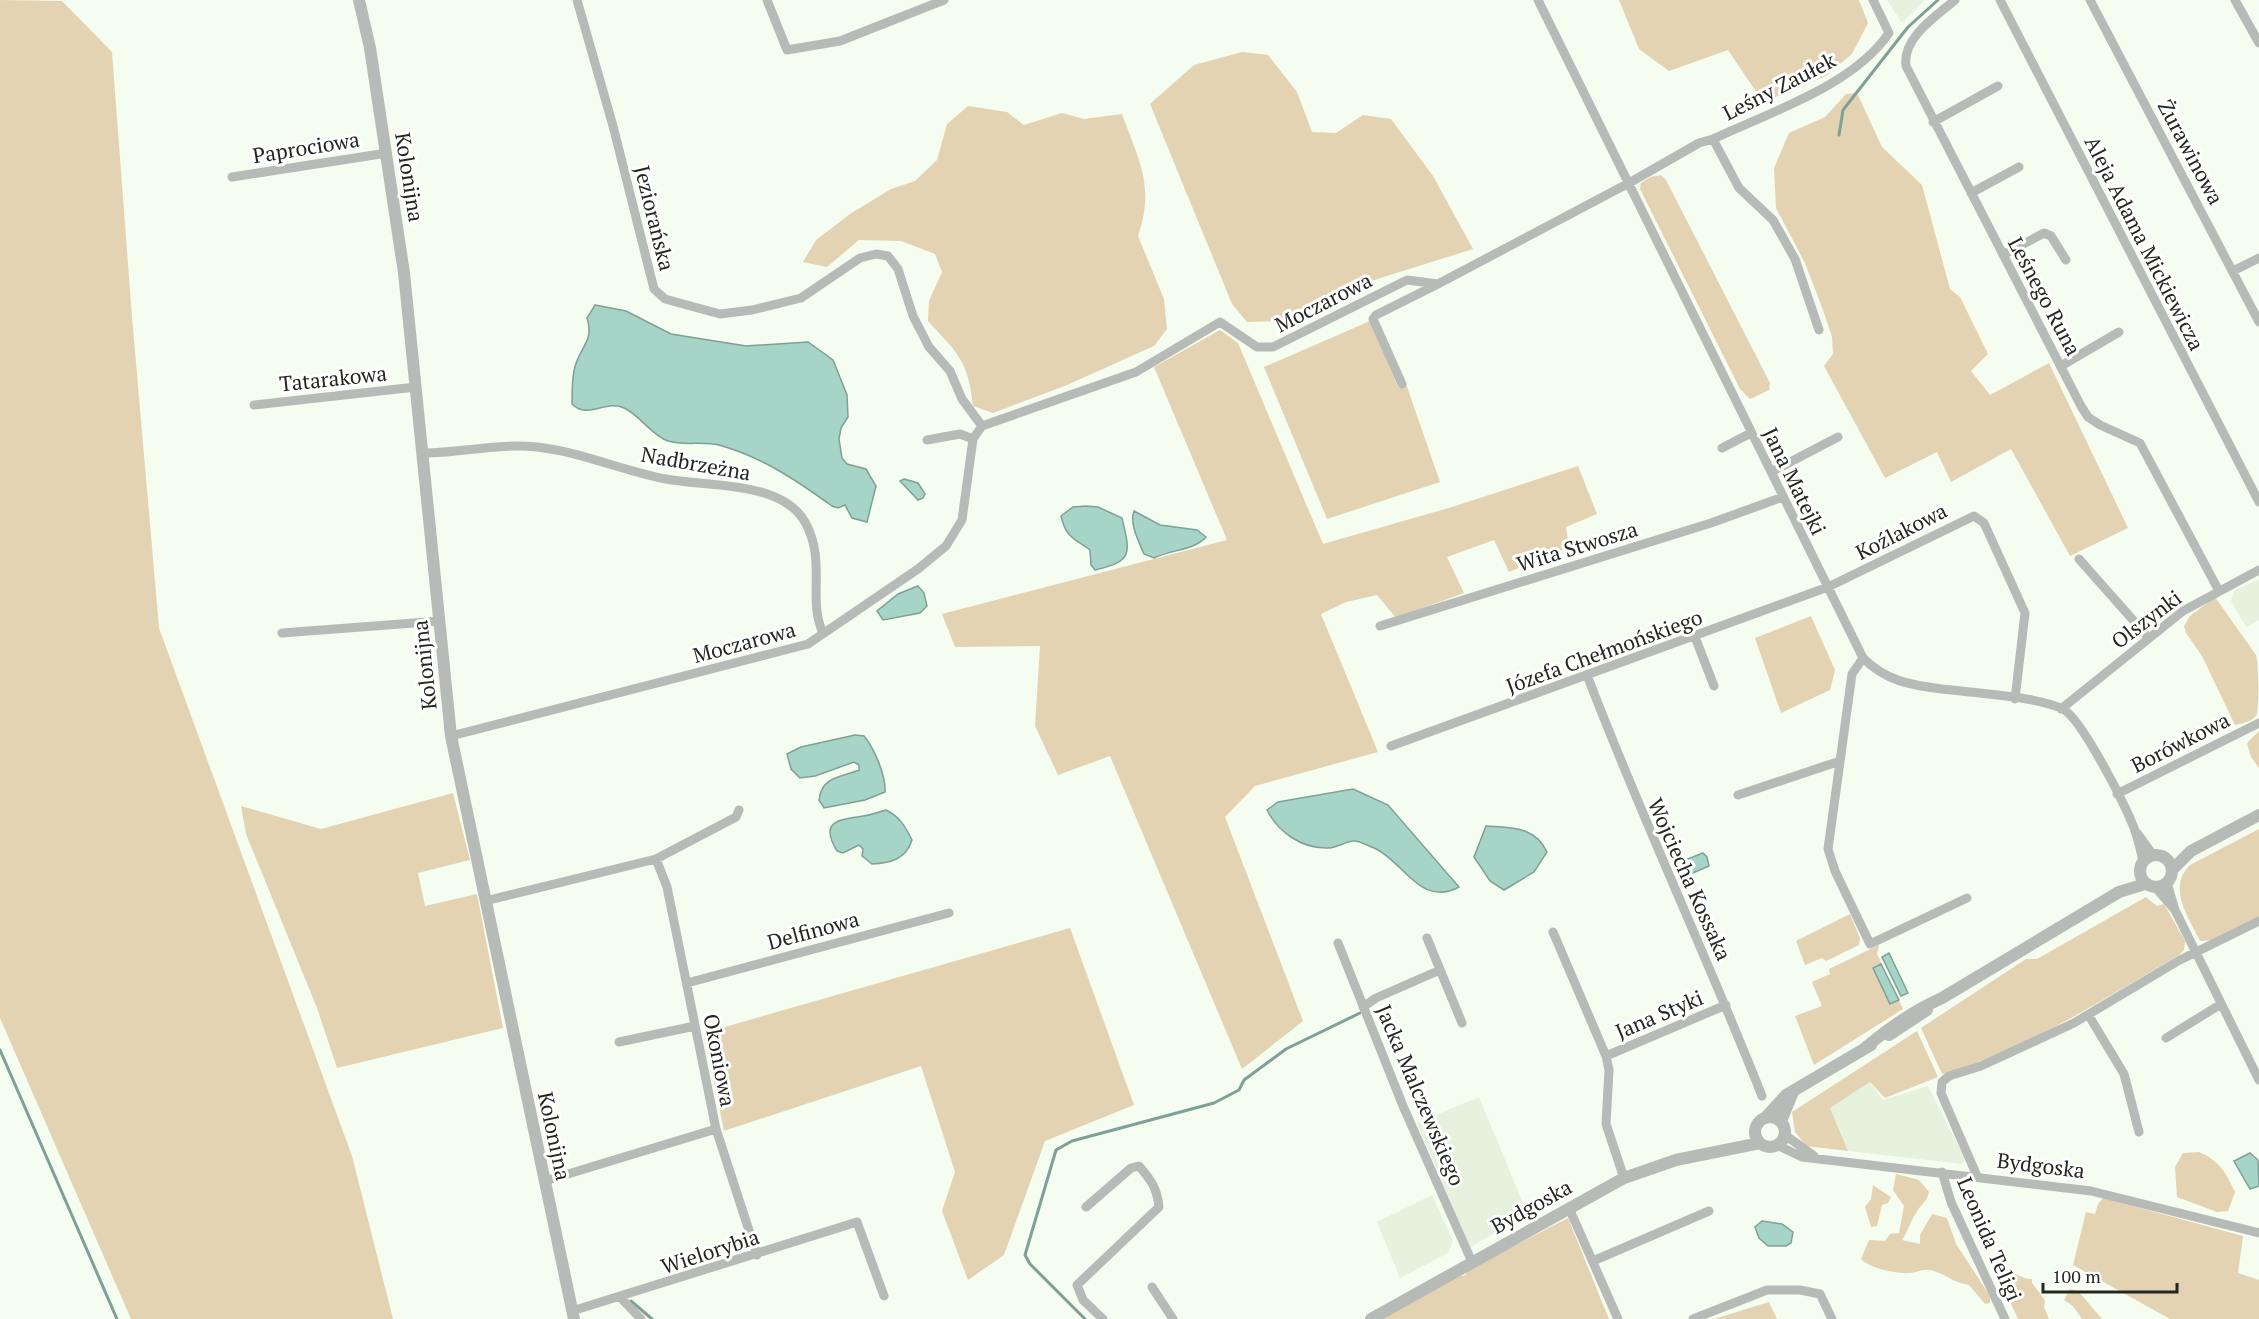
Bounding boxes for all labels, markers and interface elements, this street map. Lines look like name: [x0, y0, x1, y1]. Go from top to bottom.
street label: Leśny Zaułek: [1718, 46, 1840, 126]
street label: Żurawinowa: [2152, 95, 2231, 210]
street label: Paprociowa: [250, 125, 362, 169]
street label: Kolonijna: [389, 130, 431, 224]
street label: Aleja Adama Mickiewicza: [2079, 131, 2211, 355]
street label: Jeziorańska: [628, 163, 682, 274]
street label: Leśnego Runa: [2002, 232, 2088, 361]
street label: Moczarowa: [1270, 265, 1377, 338]
street label: Tatarakowa: [278, 358, 388, 398]
street label: Jana Matejki: [1757, 423, 1833, 539]
street label: Nadbrzeżna: [639, 440, 753, 486]
street label: Koźlakowa: [1851, 496, 1952, 566]
street label: Wita Stwosza: [1513, 514, 1641, 578]
street label: Olszynki: [2105, 583, 2187, 655]
street label: Józefa Chełmońskiego: [1502, 602, 1706, 700]
street label: Moczarowa: [689, 615, 799, 669]
street label: Kolonijna: [405, 618, 443, 711]
street label: Borówkowa: [2126, 705, 2234, 779]
street label: Wojciecha Kossaka: [1642, 793, 1738, 965]
street label: Delfinowa: [764, 904, 862, 956]
street label: Jana Styki: [1611, 983, 1707, 1045]
street label: Jacka Malczewskiego: [1370, 1000, 1472, 1190]
street label: Okoniowa: [697, 1011, 743, 1109]
street label: Kolonijna: [532, 1089, 578, 1183]
street label: Bydgoska: [1995, 1146, 2087, 1184]
street label: Bydgoska: [1486, 1172, 1577, 1240]
street label: Leonida Teligi: [1951, 1173, 2029, 1305]
street label: Wielorybia: [657, 1222, 763, 1280]
scale bar: [2043, 1256, 2176, 1294]
text: 100 m: [2052, 1264, 2101, 1288]

